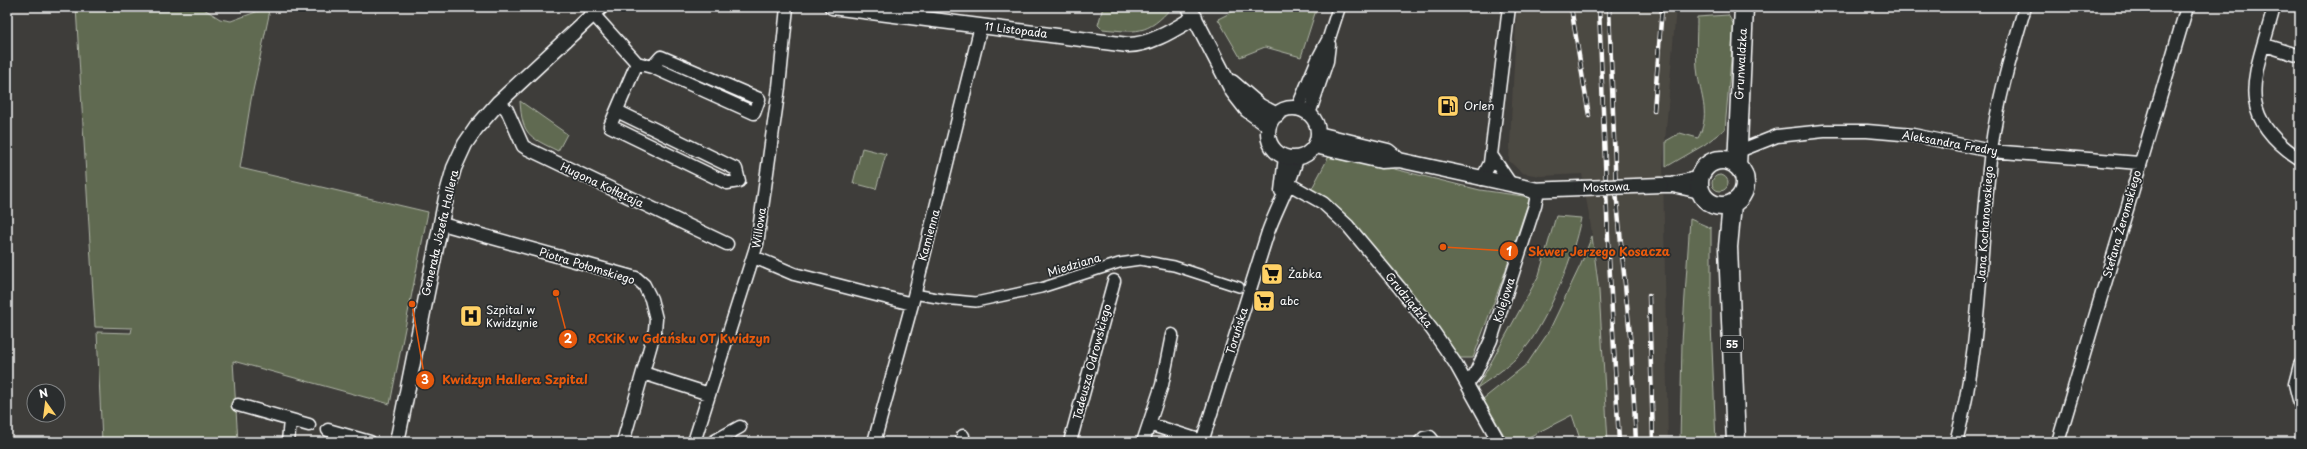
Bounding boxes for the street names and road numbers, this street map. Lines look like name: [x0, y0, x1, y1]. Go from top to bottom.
street label: 11 Listopada: [984, 17, 1049, 42]
street label: Grunwaldzka: [1730, 28, 1751, 100]
street label: Aleksandra Fredry: [1901, 126, 1999, 159]
street label: Hugona Kołłątaja: [558, 158, 647, 211]
street label: Jana Kochanowskiego: [1972, 165, 1997, 283]
street label: Generała Józefa Hallera: [417, 168, 462, 298]
street label: Stefana Żeromskiego: [2098, 168, 2145, 280]
street label: Mostowa: [1582, 177, 1630, 196]
street label: Willowa: [747, 206, 770, 250]
street label: Kamienna: [914, 207, 944, 262]
street label: Piotra Połomskiego: [537, 243, 637, 288]
street label: Miedziana: [1045, 248, 1102, 281]
street label: Grudziądzka: [1382, 268, 1437, 331]
street label: Kolejowa: [1488, 275, 1519, 324]
street label: Tadeusza Odrowskiego: [1068, 302, 1115, 422]
street label: Toruńska: [1221, 305, 1252, 357]
road number: 55: [1721, 336, 1743, 352]

